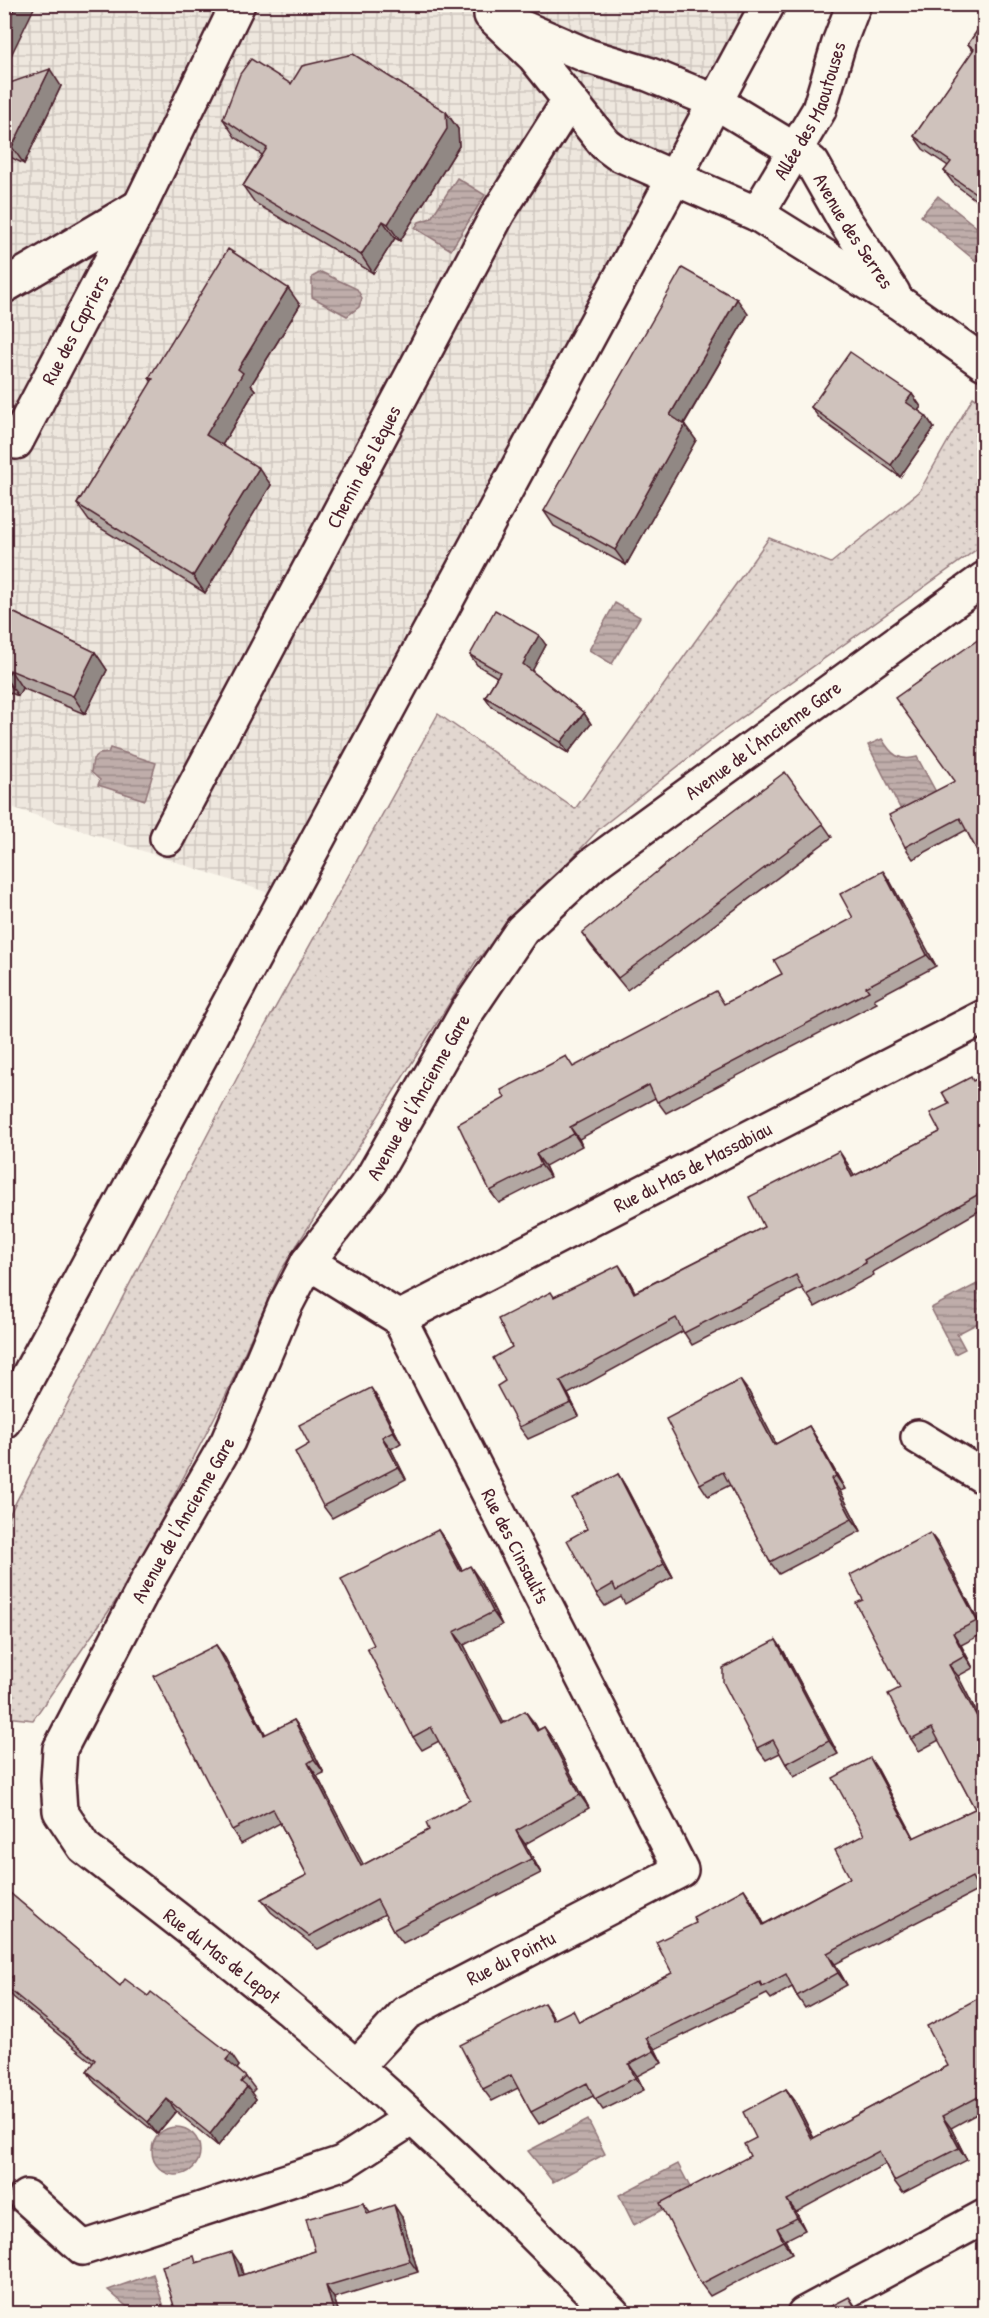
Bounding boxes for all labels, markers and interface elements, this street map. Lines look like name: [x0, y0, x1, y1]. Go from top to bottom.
street label: Allée des Maoutouses: [767, 38, 852, 184]
street label: Avenue des Serres: [808, 168, 901, 294]
street label: Rue des Capriers: [35, 269, 115, 389]
street label: Chemin des Lèques: [319, 400, 407, 533]
street label: Avenue de l'Ancienne Gare: [679, 674, 846, 806]
street label: Avenue de l'Ancienne Gare: [360, 1009, 476, 1185]
street label: Rue du Mas de Massabiau: [609, 1115, 776, 1218]
street label: Avenue de l'Ancienne Gare: [125, 1432, 241, 1607]
street label: Rue des Cinsaults: [475, 1484, 557, 1608]
street label: Rue du Mas de Lepot: [158, 1901, 287, 2010]
street label: Rue du Pointu: [462, 1924, 560, 1991]

